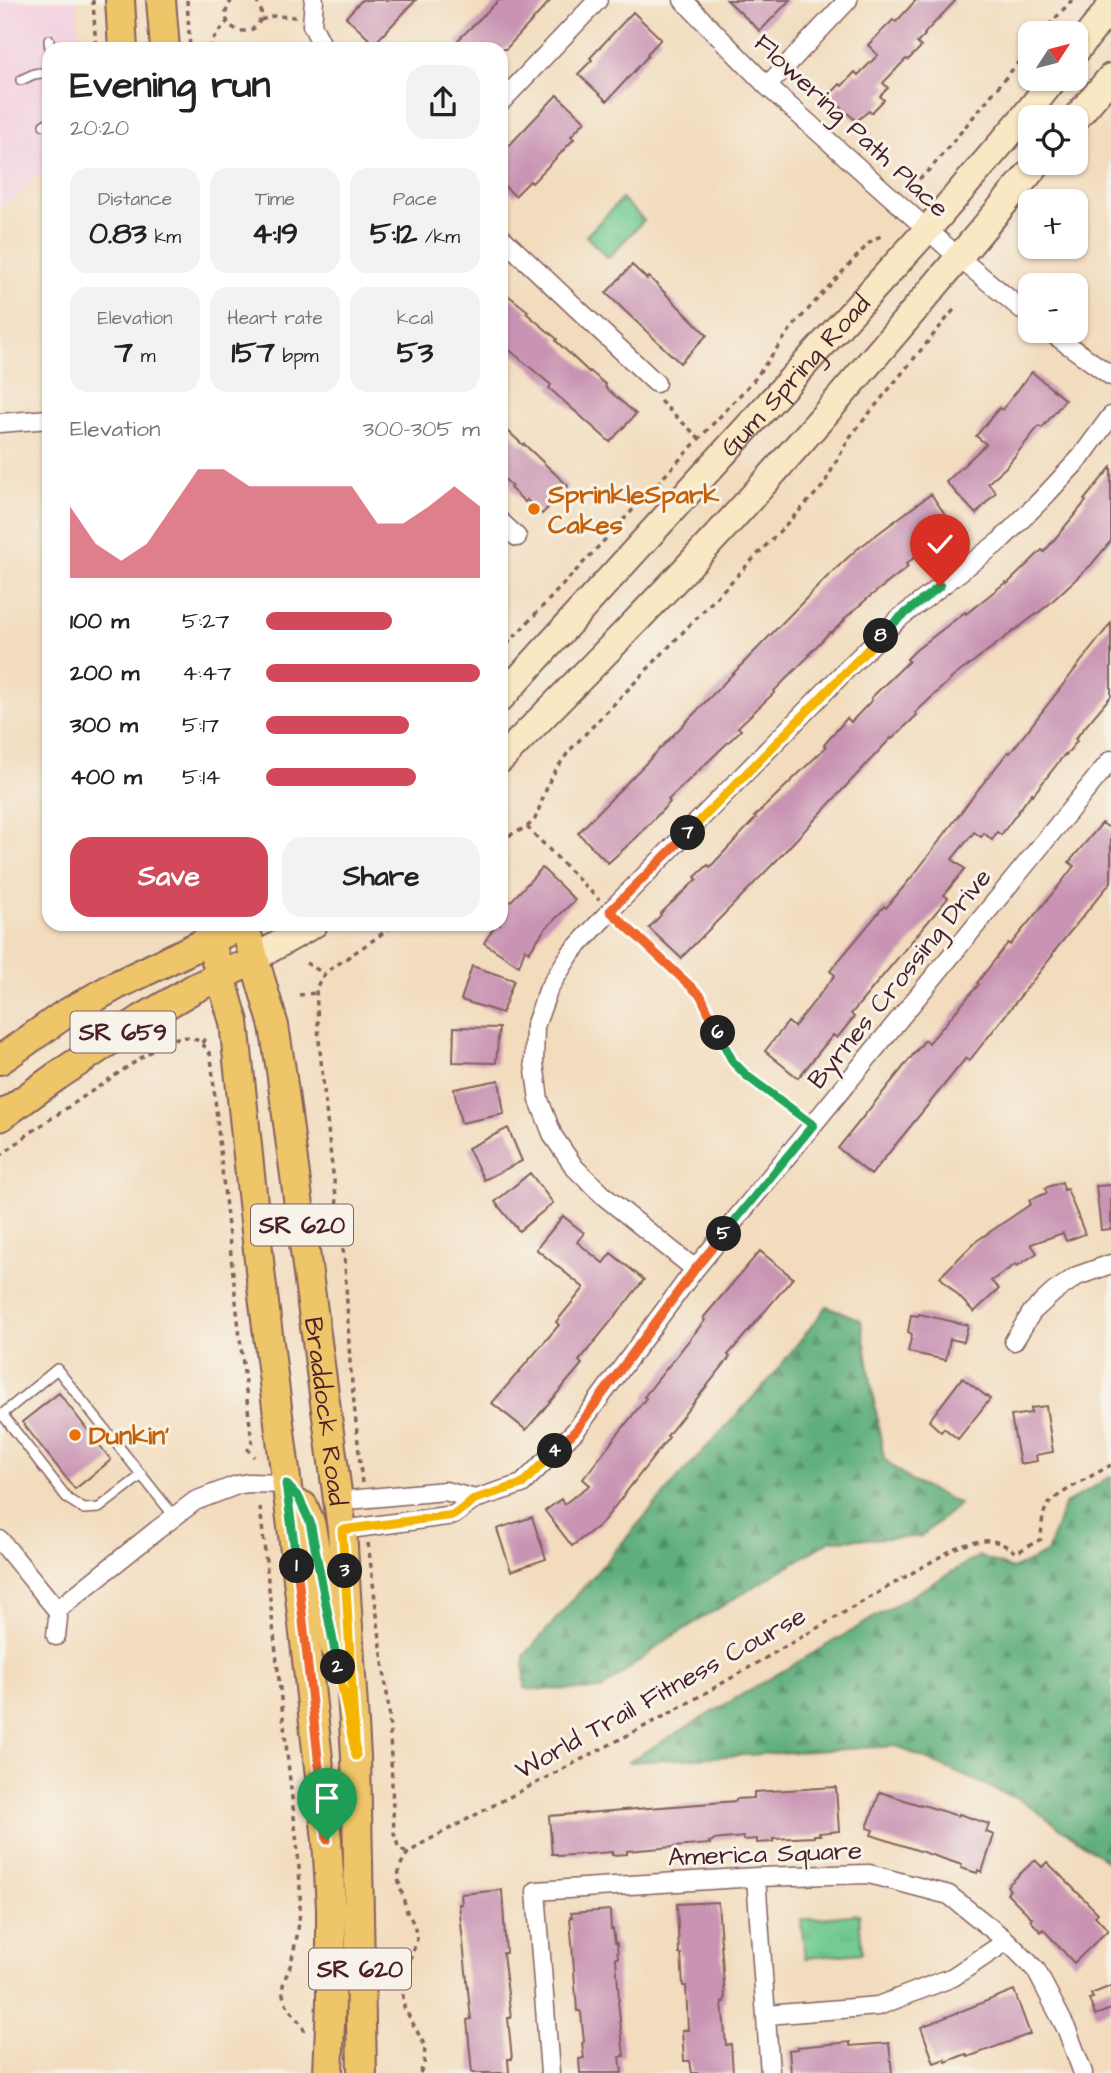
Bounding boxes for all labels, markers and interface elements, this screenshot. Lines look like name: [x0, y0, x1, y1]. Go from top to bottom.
north arrow: [1018, 21, 1088, 91]
map controls: [1018, 21, 1088, 343]
street label: Flowering Path Place: [744, 26, 957, 227]
text: Evening run: [70, 60, 271, 112]
button: share: [406, 65, 480, 139]
button: locate: [1018, 105, 1088, 175]
text: 20:20: [70, 112, 129, 144]
text: Distance: [98, 186, 172, 213]
text: Time: [255, 186, 295, 213]
text: Pace: [393, 186, 437, 213]
button: +: [1018, 189, 1088, 259]
text: 0.83: [89, 213, 147, 255]
text: 4:19: [252, 213, 298, 255]
text: 5:12: [370, 213, 417, 255]
text: km: [147, 224, 181, 251]
text: /km: [417, 224, 460, 251]
button: −: [1018, 273, 1088, 343]
street label: Gum Spring Road: [712, 287, 879, 465]
text: Elevation: [98, 305, 172, 332]
text: Heart rate: [227, 305, 323, 332]
text: kcal: [397, 305, 433, 332]
text: 7: [115, 332, 133, 374]
text: 157: [231, 332, 275, 374]
text: 53: [397, 332, 433, 374]
text: m: [133, 343, 155, 370]
text: bpm: [275, 343, 319, 370]
text: Elevation: [70, 413, 161, 445]
text: 300–305 m: [363, 413, 480, 445]
place label: SprinkleSpark Cakes: [547, 477, 720, 543]
marker: SprinkleSpark Cakes: [526, 501, 542, 517]
pin: [910, 514, 970, 586]
icon: check: [921, 525, 959, 563]
text: 100 m: [70, 605, 129, 637]
text: 5:27: [182, 605, 229, 637]
pin: 8: [864, 618, 898, 654]
text: 8: [874, 622, 887, 649]
text: 200 m: [70, 657, 139, 689]
text: 4:47: [182, 657, 231, 689]
text: 300 m: [70, 709, 138, 741]
text: 5:17: [182, 709, 219, 741]
text: 400 m: [70, 761, 142, 793]
text: 5:14: [182, 761, 221, 793]
pin: 7: [670, 816, 706, 850]
text: 7: [682, 819, 693, 846]
button: Save: [70, 837, 268, 917]
button: Share: [282, 837, 480, 917]
street label: Byrnes Crossing Drive: [799, 861, 1002, 1098]
road number: SR 659: [71, 1012, 176, 1052]
pin: 6: [700, 1016, 736, 1050]
text: 6: [712, 1019, 723, 1046]
road number: SR 620: [251, 1204, 353, 1246]
pin: 5: [706, 1216, 742, 1252]
text: 5: [717, 1220, 730, 1247]
street label: Braddock Road: [295, 1315, 356, 1508]
place label: Dunkin': [89, 1418, 169, 1454]
marker: Dunkin': [67, 1427, 83, 1443]
pin: 4: [538, 1434, 572, 1468]
text: 4: [548, 1437, 561, 1464]
pin: 1: [280, 1548, 314, 1584]
text: 1: [295, 1552, 298, 1579]
pin: 3: [328, 1554, 362, 1588]
text: 3: [340, 1557, 349, 1584]
street label: World Trail Fitness Course: [509, 1598, 812, 1788]
pin: 2: [320, 1650, 356, 1684]
text: 2: [332, 1653, 343, 1680]
pin: [297, 1768, 357, 1840]
icon: arrive: [308, 1779, 346, 1817]
street label: America Square: [667, 1833, 863, 1875]
road number: SR 620: [309, 1948, 411, 1990]

